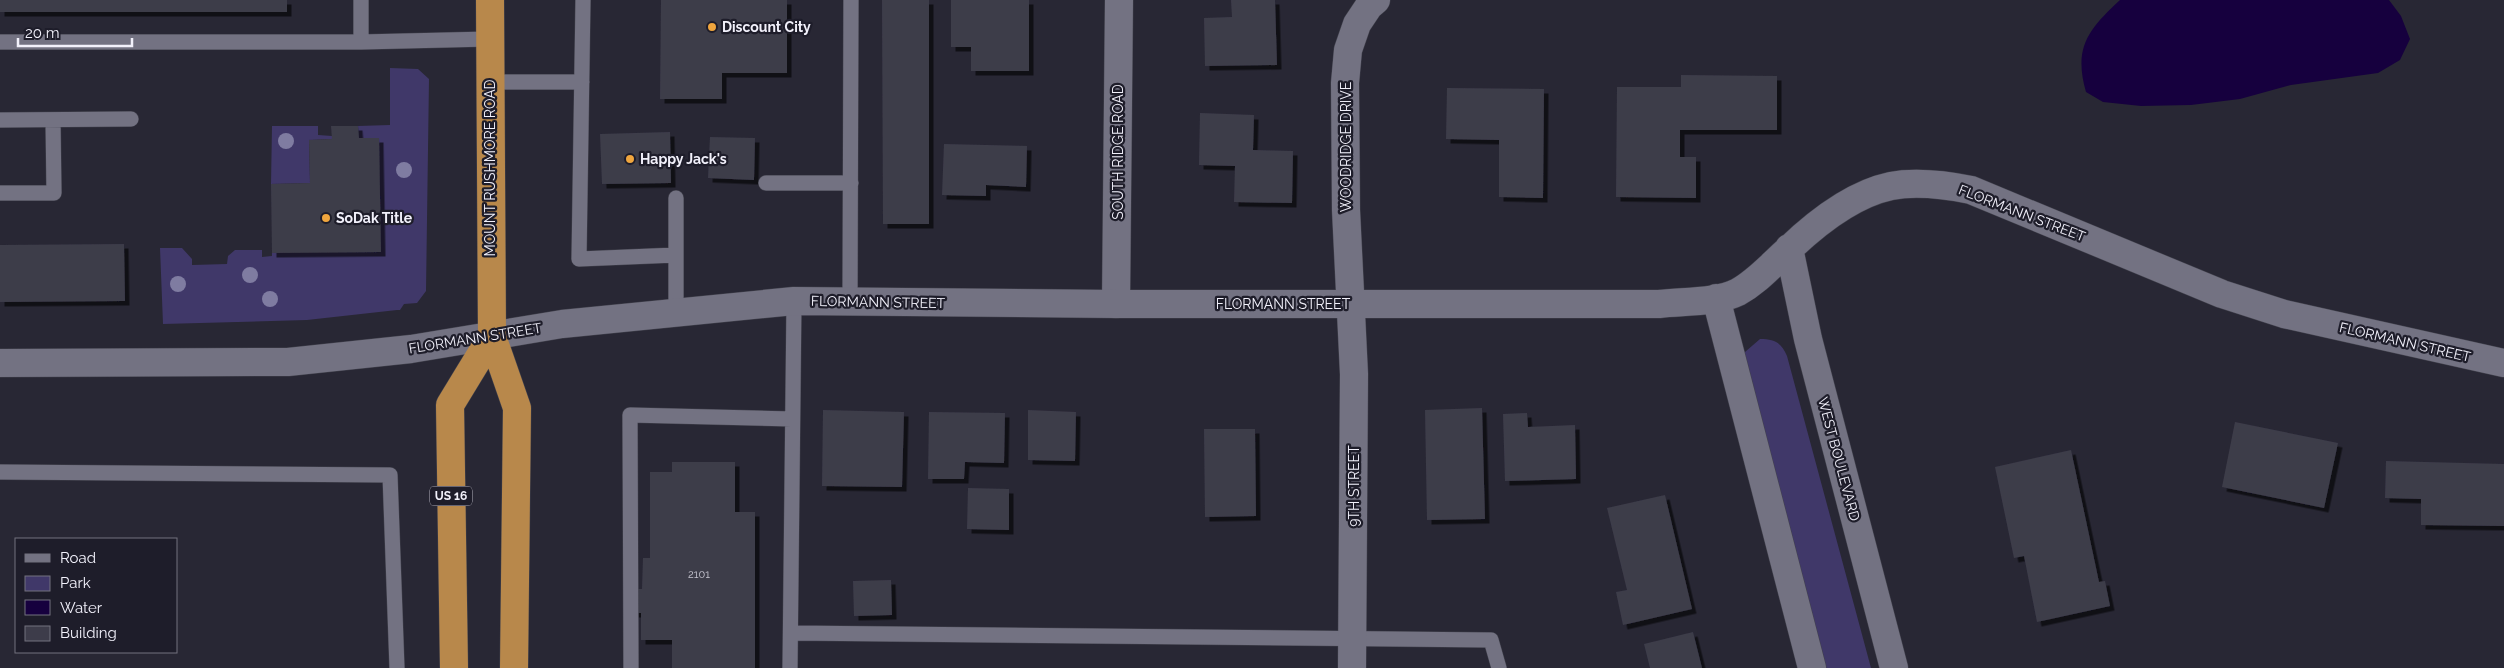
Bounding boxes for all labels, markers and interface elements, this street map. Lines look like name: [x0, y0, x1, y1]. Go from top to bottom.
scale bar: [18, 15, 131, 47]
place label: Discount City: [722, 19, 811, 35]
marker: Discount City: [706, 21, 718, 33]
text: 20 m: [25, 24, 60, 42]
street label: MOUNT RUSHMORE ROAD: [482, 79, 498, 257]
street label: WOODRIDGE DRIVE: [1338, 82, 1354, 212]
street label: SOUTH RIDGE ROAD: [1110, 84, 1126, 220]
place label: Happy Jack's: [640, 151, 727, 167]
marker: Happy Jack's: [624, 153, 636, 165]
street label: FLORMANN STREET: [1956, 181, 2088, 245]
place label: SoDak Title: [336, 210, 413, 226]
marker: SoDak Title: [320, 212, 332, 224]
street label: FLORMANN STREET: [811, 293, 946, 311]
street label: FLORMANN STREET: [1216, 296, 1351, 312]
street label: FLORMANN STREET: [2338, 319, 2473, 365]
street label: FLORMANN STREET: [407, 320, 543, 356]
street label: WEST BOULEVARD: [1815, 395, 1863, 523]
street label: 9TH STREET: [1346, 445, 1362, 527]
road number: US 16: [430, 486, 472, 506]
legend: [15, 538, 178, 653]
text: Road: [60, 549, 96, 567]
house number: 2101: [688, 568, 710, 581]
text: Park: [60, 574, 91, 592]
text: Water: [60, 599, 103, 617]
text: Building: [60, 624, 117, 642]

